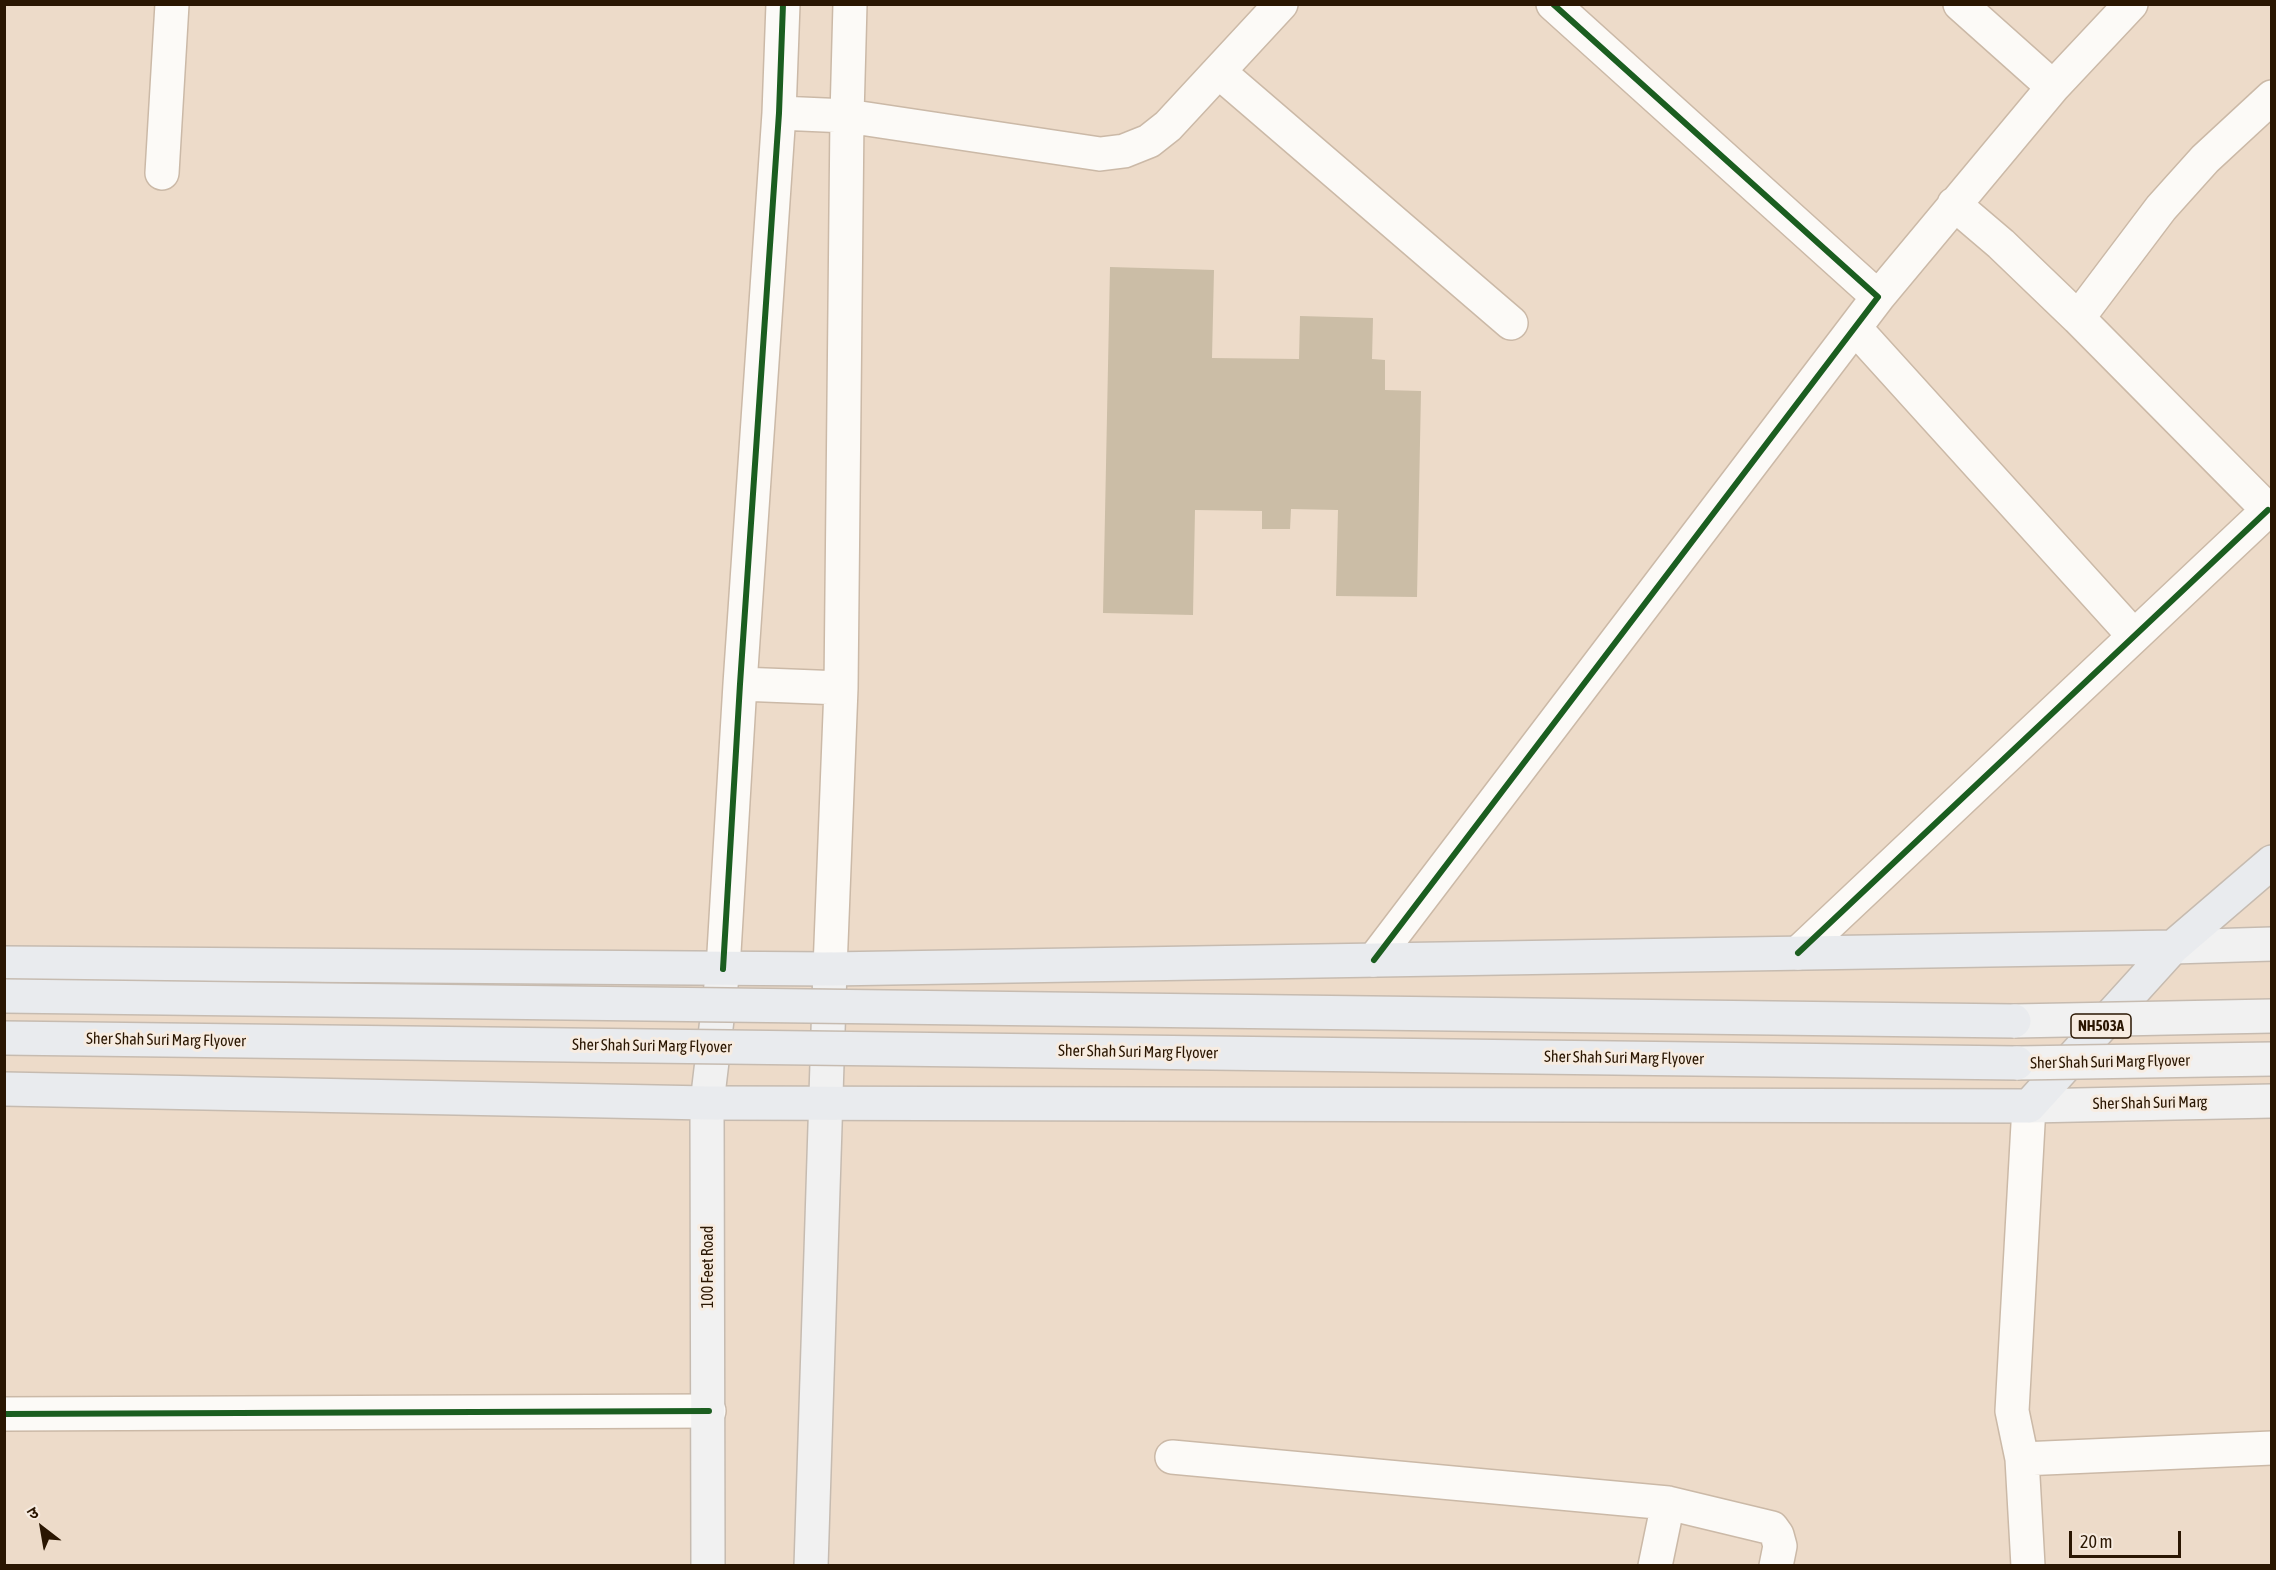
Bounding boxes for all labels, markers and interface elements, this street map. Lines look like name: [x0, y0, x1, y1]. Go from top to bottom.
road number: NH503A: [2071, 1014, 2131, 1038]
street label: Sher Shah Suri Marg Flyover: [86, 1029, 246, 1051]
street label: Sher Shah Suri Marg Flyover: [572, 1035, 732, 1057]
street label: Sher Shah Suri Marg Flyover: [1058, 1041, 1218, 1063]
street label: Sher Shah Suri Marg Flyover: [1544, 1047, 1704, 1069]
street label: Sher Shah Suri Marg Flyover: [2030, 1051, 2190, 1073]
street label: Sher Shah Suri Marg: [2092, 1092, 2208, 1114]
street label: 100 Feet Road: [698, 1226, 718, 1308]
north arrow: [12, 1498, 72, 1558]
text: उ: [24, 1502, 41, 1523]
scale bar: [2072, 1519, 2184, 1557]
text: 20 m: [2080, 1531, 2112, 1552]

